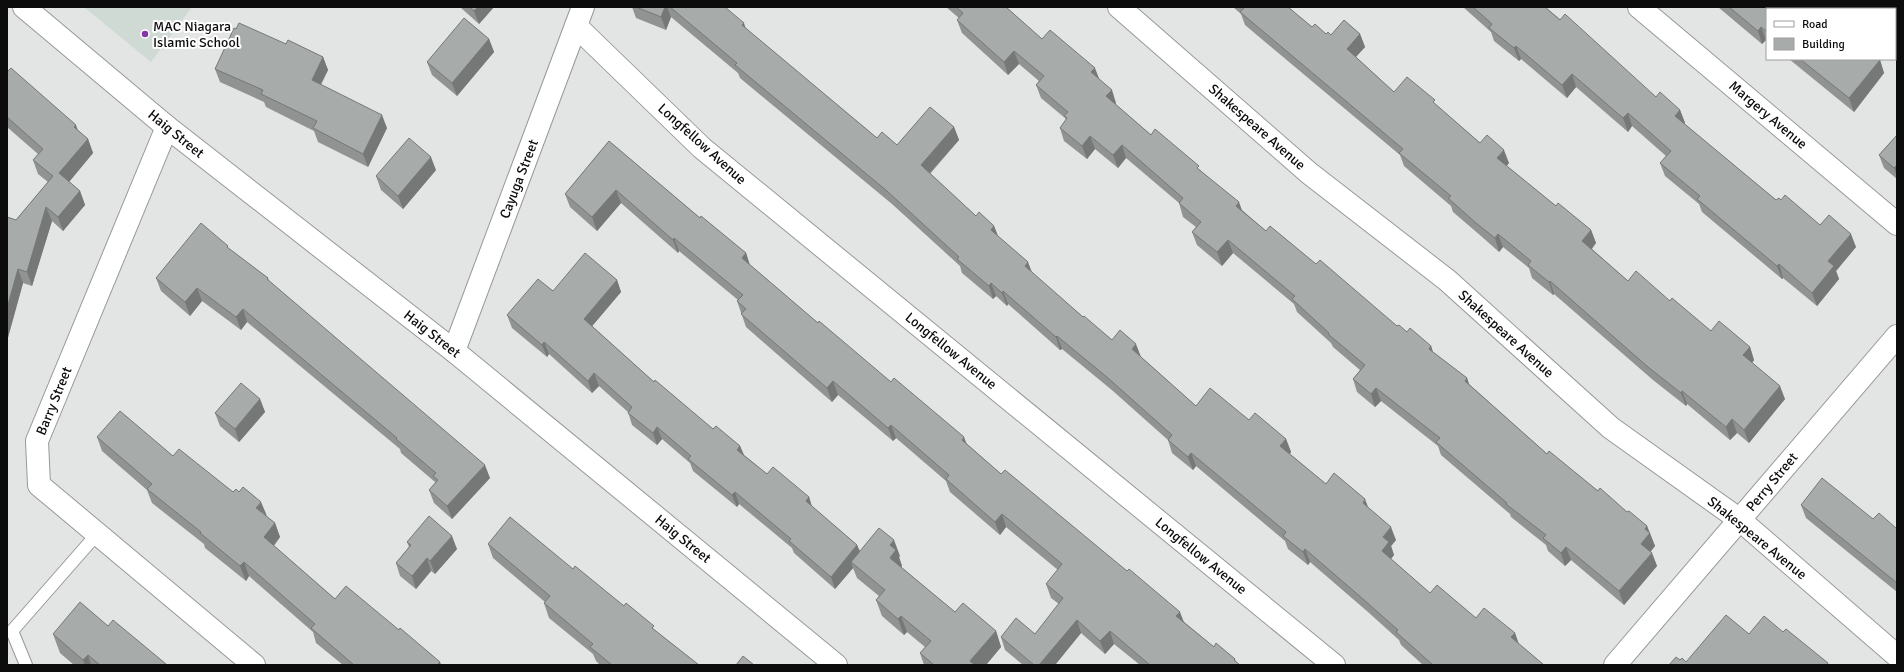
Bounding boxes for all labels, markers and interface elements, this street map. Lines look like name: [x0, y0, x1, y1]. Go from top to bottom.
legend: [1766, 8, 1896, 60]
text: Road: [1802, 17, 1828, 32]
place label: MAC Niagara Islamic School: [153, 18, 240, 51]
marker: MAC Niagara Islamic School: [140, 29, 150, 39]
text: Building: [1802, 37, 1845, 52]
street label: Margery Avenue: [1725, 77, 1811, 153]
street label: Shakespeare Avenue: [1205, 80, 1309, 174]
street label: Longfellow Avenue: [654, 100, 750, 188]
street label: Haig Street: [144, 106, 208, 162]
street label: Cayuga Street: [496, 137, 542, 221]
street label: Shakespeare Avenue: [1455, 287, 1557, 381]
street label: Haig Street: [400, 307, 464, 361]
street label: Longfellow Avenue: [902, 309, 1000, 393]
street label: Barry Street: [33, 364, 75, 438]
street label: Perry Street: [1743, 449, 1801, 515]
street label: Shakespeare Avenue: [1704, 493, 1810, 583]
street label: Haig Street: [651, 511, 715, 567]
street label: Longfellow Avenue: [1152, 514, 1250, 598]

